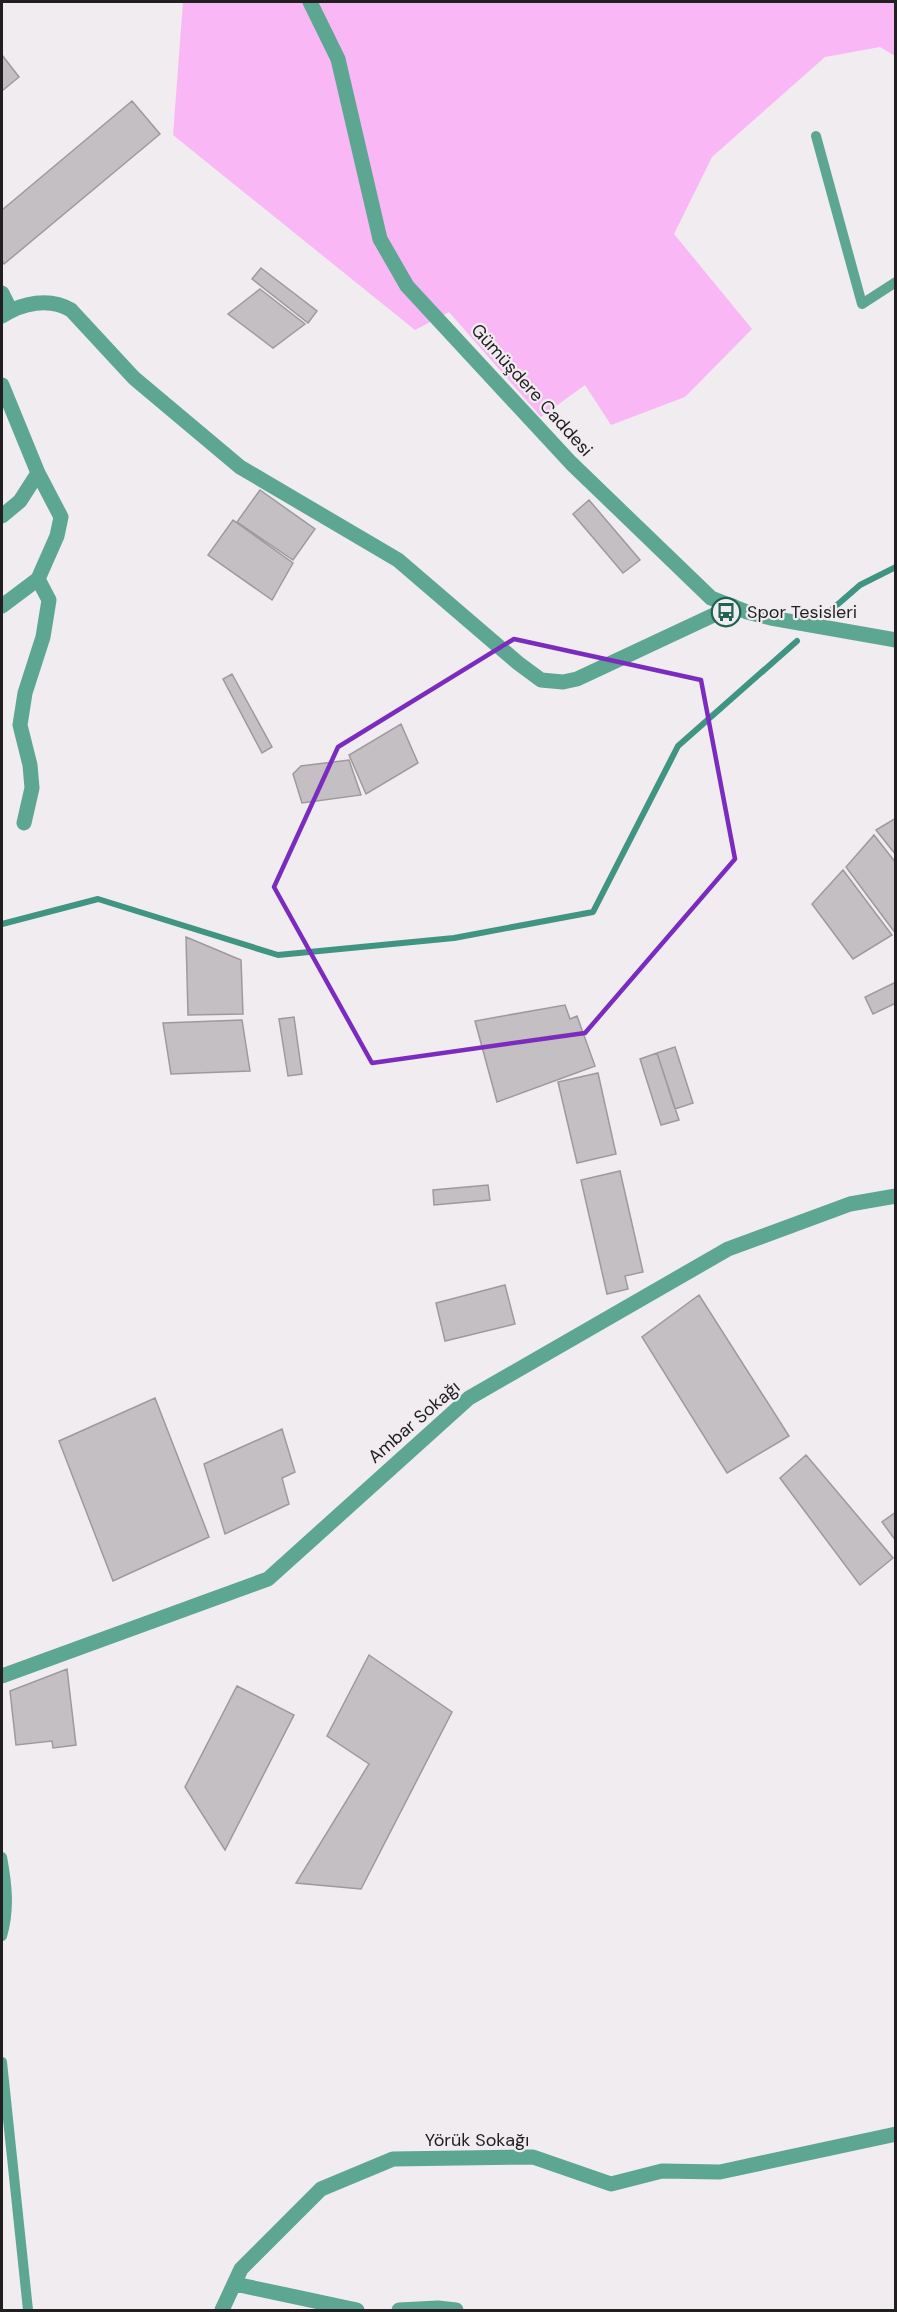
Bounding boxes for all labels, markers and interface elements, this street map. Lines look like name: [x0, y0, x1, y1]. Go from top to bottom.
street label: Gümüşdere Caddesi: [466, 318, 598, 462]
bus stop icon: Spor Tesisleri: [710, 596, 742, 628]
place label: Spor Tesisleri: [747, 600, 857, 624]
street label: Ambar Sokağı: [363, 1375, 465, 1469]
street label: Yörük Sokağı: [425, 2128, 529, 2152]

